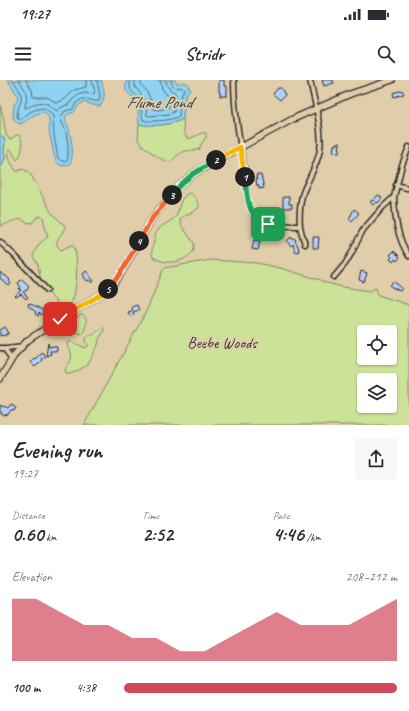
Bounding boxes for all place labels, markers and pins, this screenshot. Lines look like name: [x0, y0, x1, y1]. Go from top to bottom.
pin: 2: [206, 150, 226, 170]
pin: 1: [235, 167, 255, 187]
pin: 3: [162, 185, 182, 205]
pin: [251, 207, 285, 241]
pin: 4: [129, 231, 149, 251]
pin: 5: [98, 279, 118, 299]
pin: [43, 302, 77, 336]

